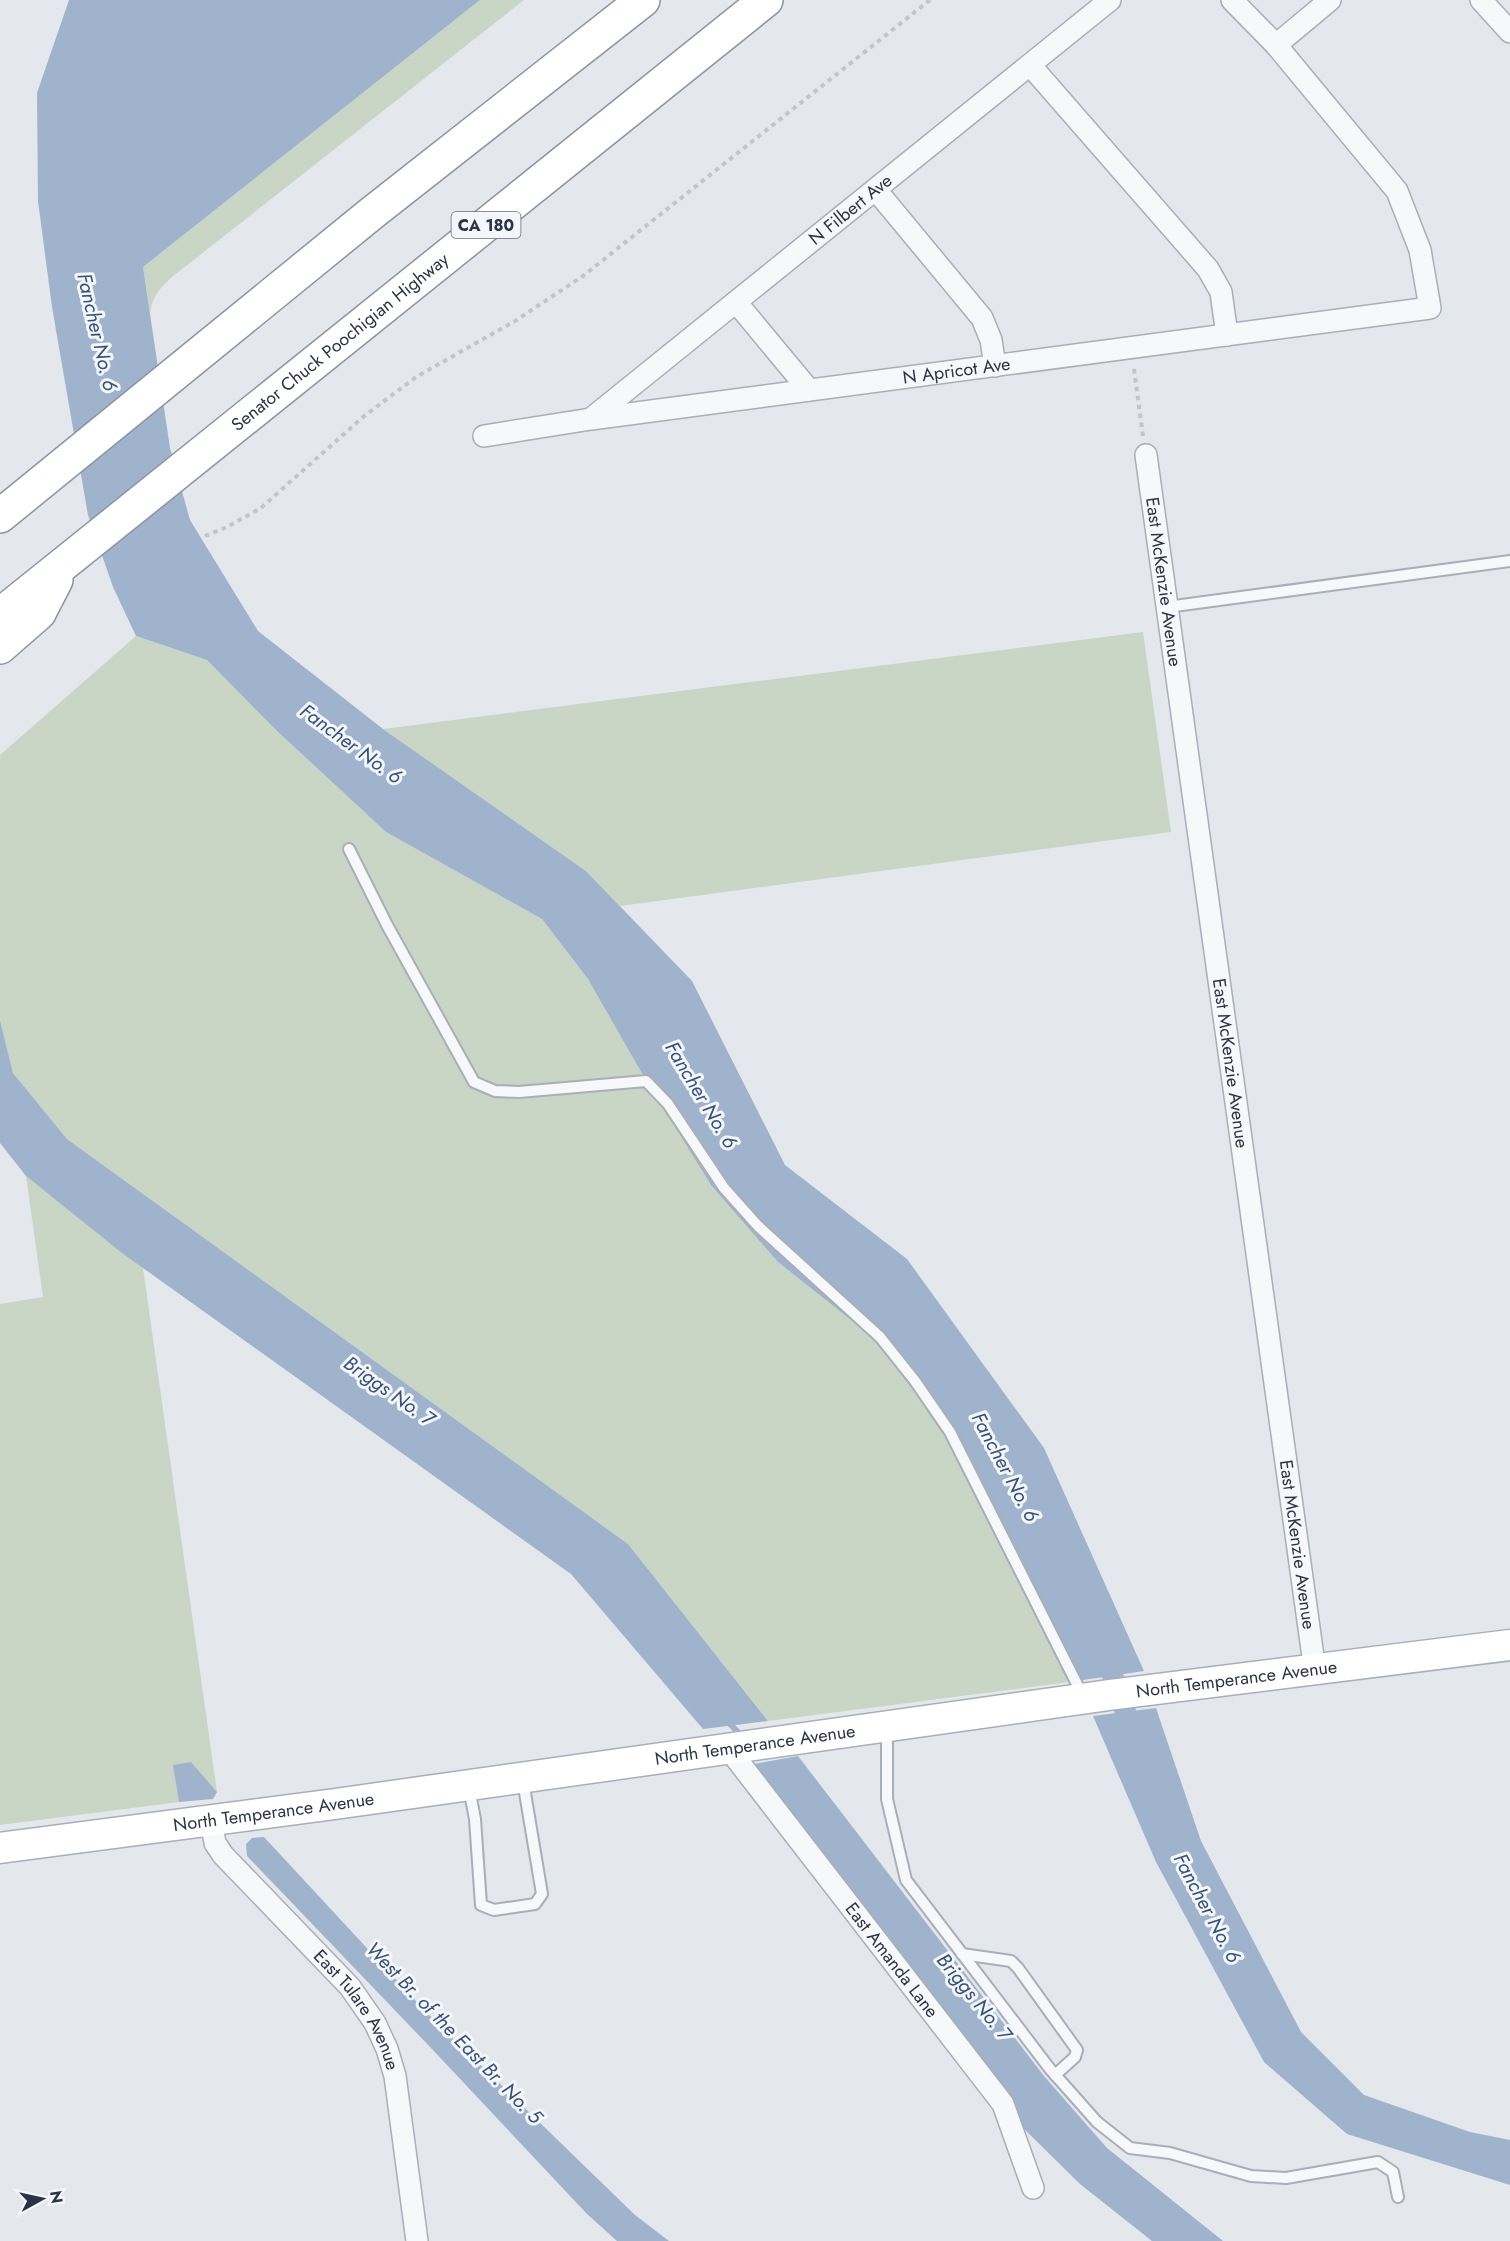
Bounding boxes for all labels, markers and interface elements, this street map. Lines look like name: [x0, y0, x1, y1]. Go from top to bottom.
street label: N Filbert Ave: [803, 168, 898, 251]
road number: CA 180: [452, 212, 520, 238]
street label: Senator Chuck Poochigian Highway: [226, 247, 454, 437]
water label: Fancher No. 6: [69, 270, 125, 394]
street label: N Apricot Ave: [901, 351, 1012, 391]
street label: East McKenzie Avenue: [1139, 495, 1188, 668]
water label: Fancher No. 6: [294, 697, 408, 791]
street label: East McKenzie Avenue: [1206, 977, 1255, 1150]
water label: Fancher No. 6: [658, 1036, 744, 1154]
water label: Briggs No. 7: [338, 1349, 442, 1434]
water label: Fancher No. 6: [964, 1407, 1046, 1527]
street label: East McKenzie Avenue: [1273, 1458, 1322, 1631]
street label: North Temperance Avenue: [1135, 1654, 1338, 1705]
street label: North Temperance Avenue: [653, 1718, 857, 1772]
street label: North Temperance Avenue: [172, 1786, 376, 1838]
water label: Fancher No. 6: [1166, 1848, 1248, 1968]
street label: East Amanda Lane: [839, 1897, 945, 2023]
water label: West Br. of the East Br. No. 5: [359, 1935, 550, 2131]
street label: East Tulare Avenue: [308, 1944, 406, 2073]
water label: Briggs No. 7: [930, 1947, 1019, 2048]
north arrow: [12, 2169, 72, 2229]
text: N: [44, 2189, 69, 2205]

